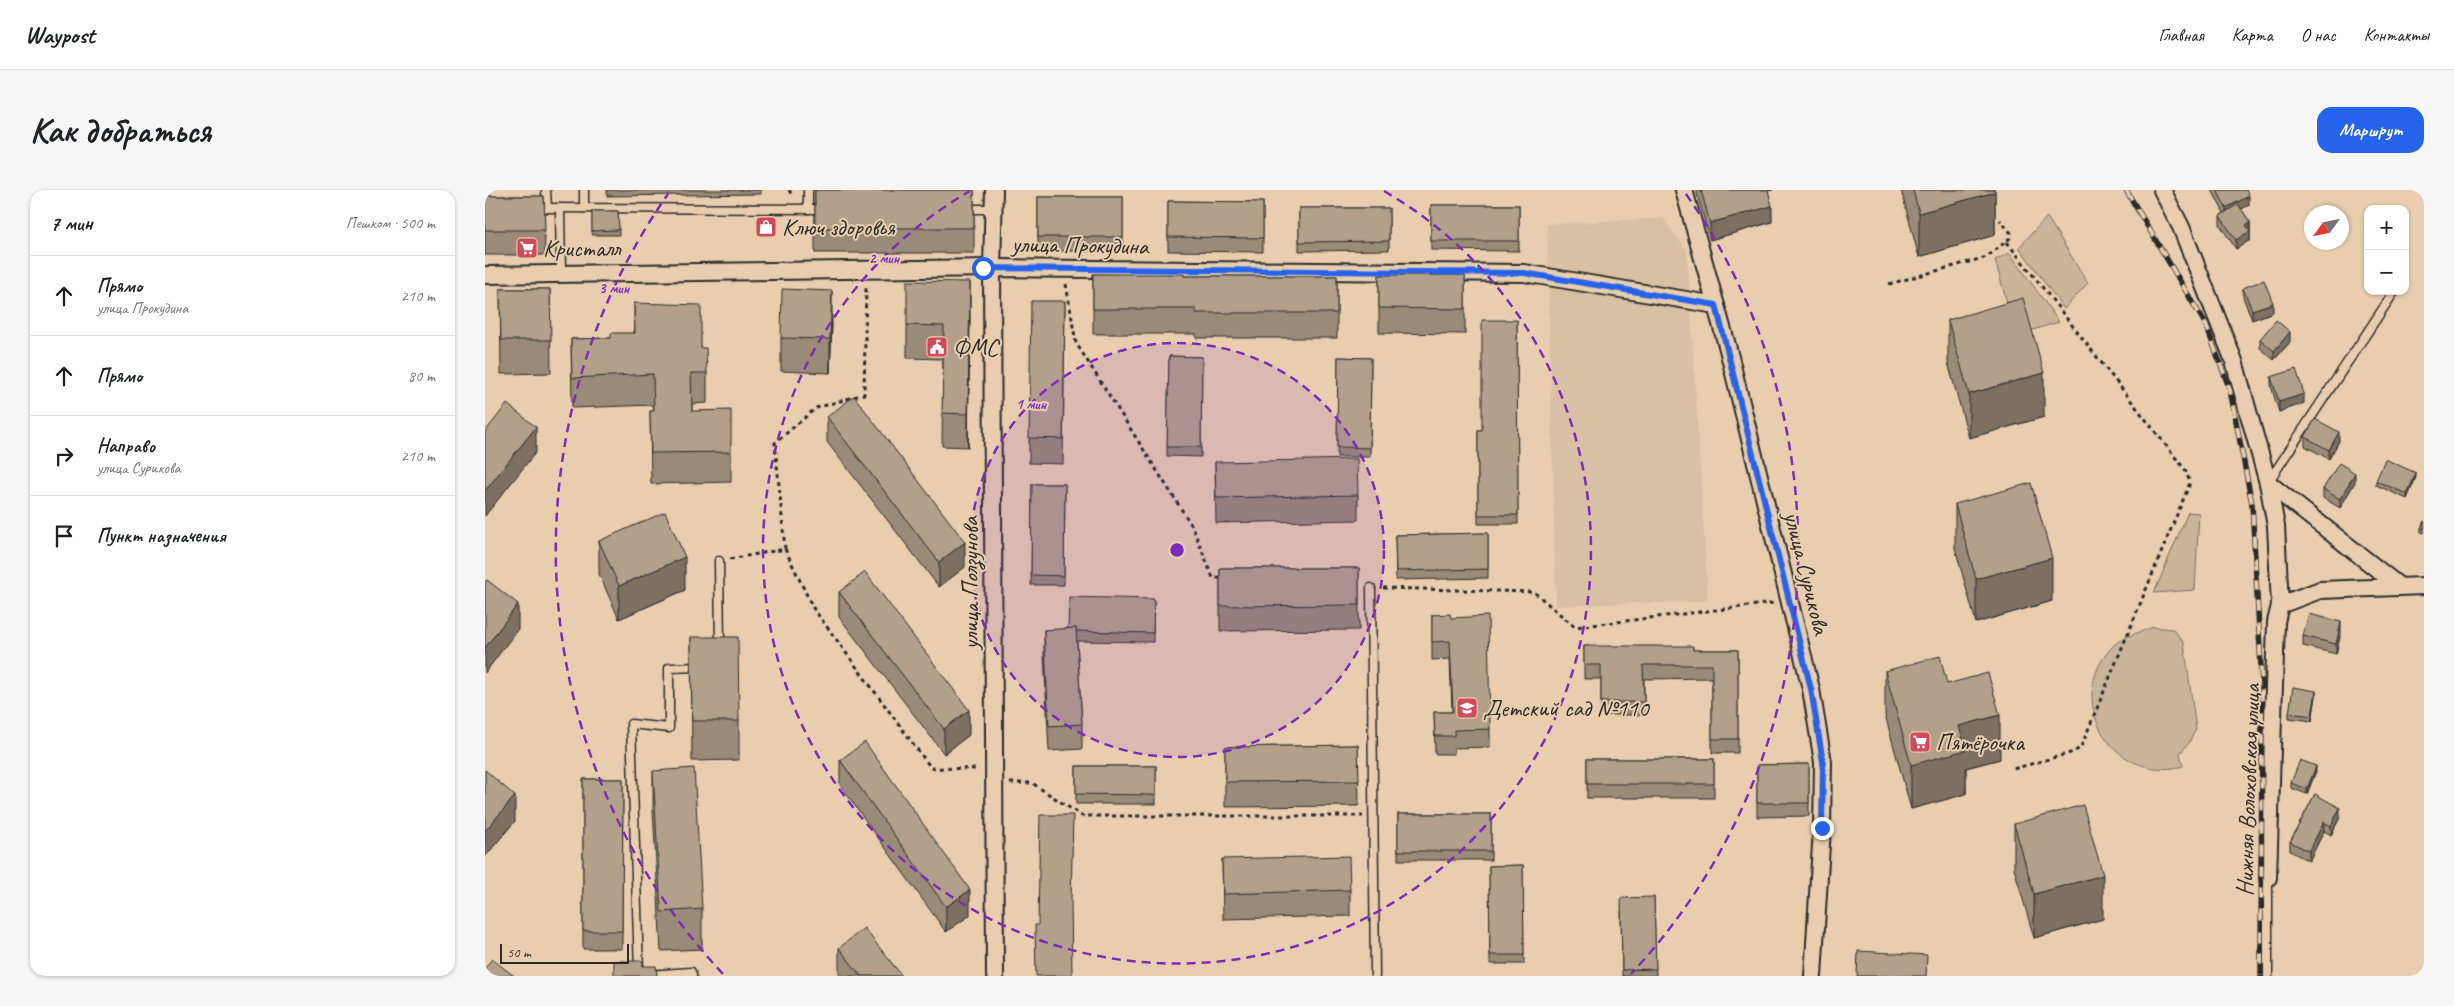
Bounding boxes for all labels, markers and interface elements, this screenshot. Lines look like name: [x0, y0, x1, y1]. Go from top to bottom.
text: Waypost: [25, 20, 95, 50]
text: Главная: [2159, 24, 2204, 46]
text: Карта: [2232, 24, 2273, 46]
text: О нас: [2301, 24, 2336, 46]
text: Контакты: [2364, 24, 2429, 46]
button: Маршрут: [2317, 107, 2424, 153]
text: Как добраться: [30, 108, 211, 153]
north arrow: [2304, 205, 2349, 250]
map controls: [2364, 205, 2409, 295]
button: +: [2364, 205, 2409, 250]
text: 7 мин: [50, 210, 93, 236]
place label: Ключ здоровья: [782, 212, 896, 242]
text: Пешком · 500 m: [346, 213, 435, 233]
shop icon: Ключ здоровья: [754, 215, 778, 239]
street label: улица Прокудина: [1009, 229, 1150, 261]
place label: Кристалл: [543, 233, 622, 263]
supermarket icon: Кристалл: [515, 236, 539, 260]
text: 2 мин: [869, 249, 901, 268]
button: −: [2364, 250, 2409, 295]
route start: [972, 257, 995, 280]
text: Прямо: [97, 274, 142, 298]
text: 3 мин: [599, 279, 631, 298]
icon: ahead: [50, 282, 78, 310]
text: 210 m: [401, 286, 435, 306]
text: улица Прокудина: [97, 298, 188, 318]
place label: ФМС: [953, 332, 1000, 362]
public building icon: ФМС: [925, 335, 949, 359]
icon: ahead: [50, 362, 78, 390]
text: Прямо: [97, 364, 142, 388]
text: 80 m: [408, 366, 435, 386]
text: 1 мин: [1016, 395, 1048, 414]
text: Направо: [97, 434, 155, 458]
icon: right: [50, 442, 78, 470]
text: 210 m: [401, 446, 435, 466]
text: улица Сурикова: [97, 458, 181, 478]
street label: улица Сурикова: [1777, 507, 1837, 639]
street label: улица Ползунова: [955, 515, 986, 651]
icon: arrive: [50, 522, 78, 550]
text: Пункт назначения: [97, 524, 226, 548]
centre of rings: [1168, 541, 1186, 559]
street label: Нижняя Волоховская улица: [2229, 682, 2267, 896]
place label: Детский сад №110: [1483, 693, 1651, 723]
school or university icon: Детский сад №110: [1455, 696, 1479, 720]
place label: Пятёрочка: [1936, 727, 2025, 757]
supermarket icon: Пятёрочка: [1908, 730, 1932, 754]
route end: [1811, 817, 1834, 840]
scale bar: [500, 941, 629, 964]
text: 50 m: [507, 944, 531, 961]

